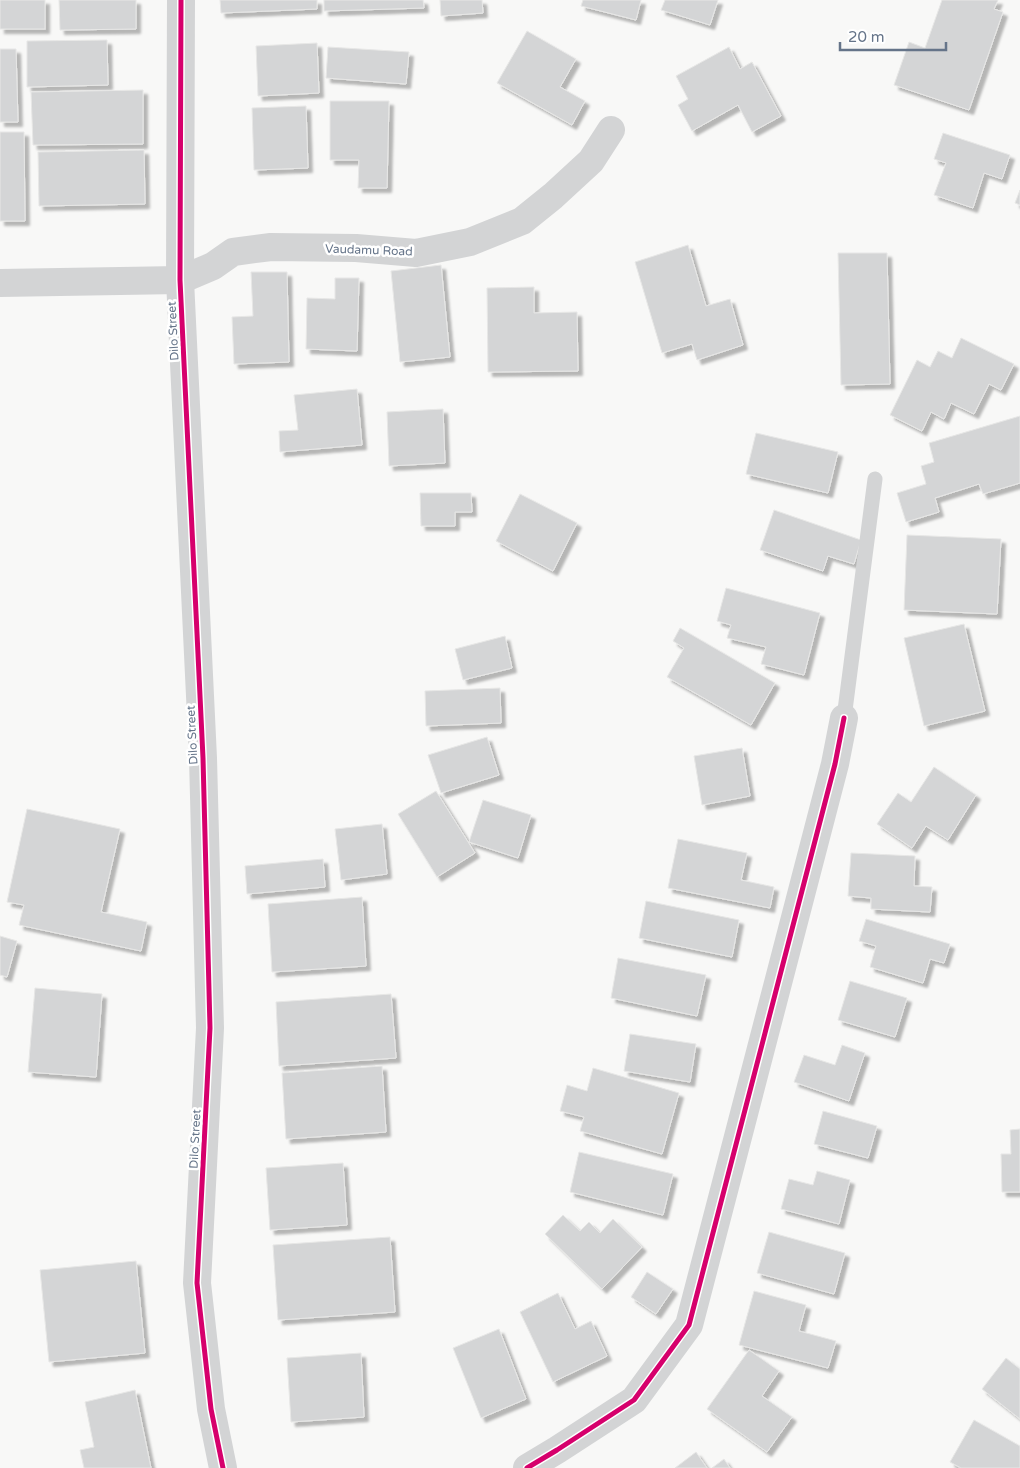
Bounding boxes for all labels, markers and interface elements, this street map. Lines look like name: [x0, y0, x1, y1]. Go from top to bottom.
scale bar: [840, 20, 946, 52]
text: 20 m: [848, 28, 885, 46]
street label: Vaudamu Road: [325, 241, 413, 259]
street label: Dilo Street: [164, 300, 182, 361]
street label: Dilo Street: [183, 704, 201, 765]
street label: Dilo Street: [186, 1108, 204, 1169]

